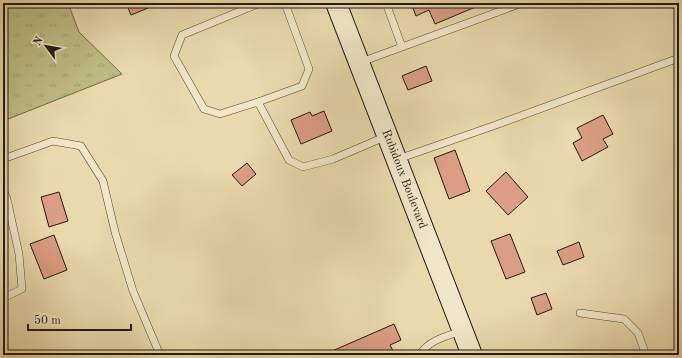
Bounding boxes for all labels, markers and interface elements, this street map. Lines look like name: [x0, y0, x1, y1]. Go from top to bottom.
north arrow: [26, 26, 66, 66]
text: N: [32, 35, 46, 48]
street label: Rubidoux Boulevard: [380, 128, 429, 231]
scale bar: [28, 306, 131, 332]
text: 50 m: [34, 314, 61, 327]

